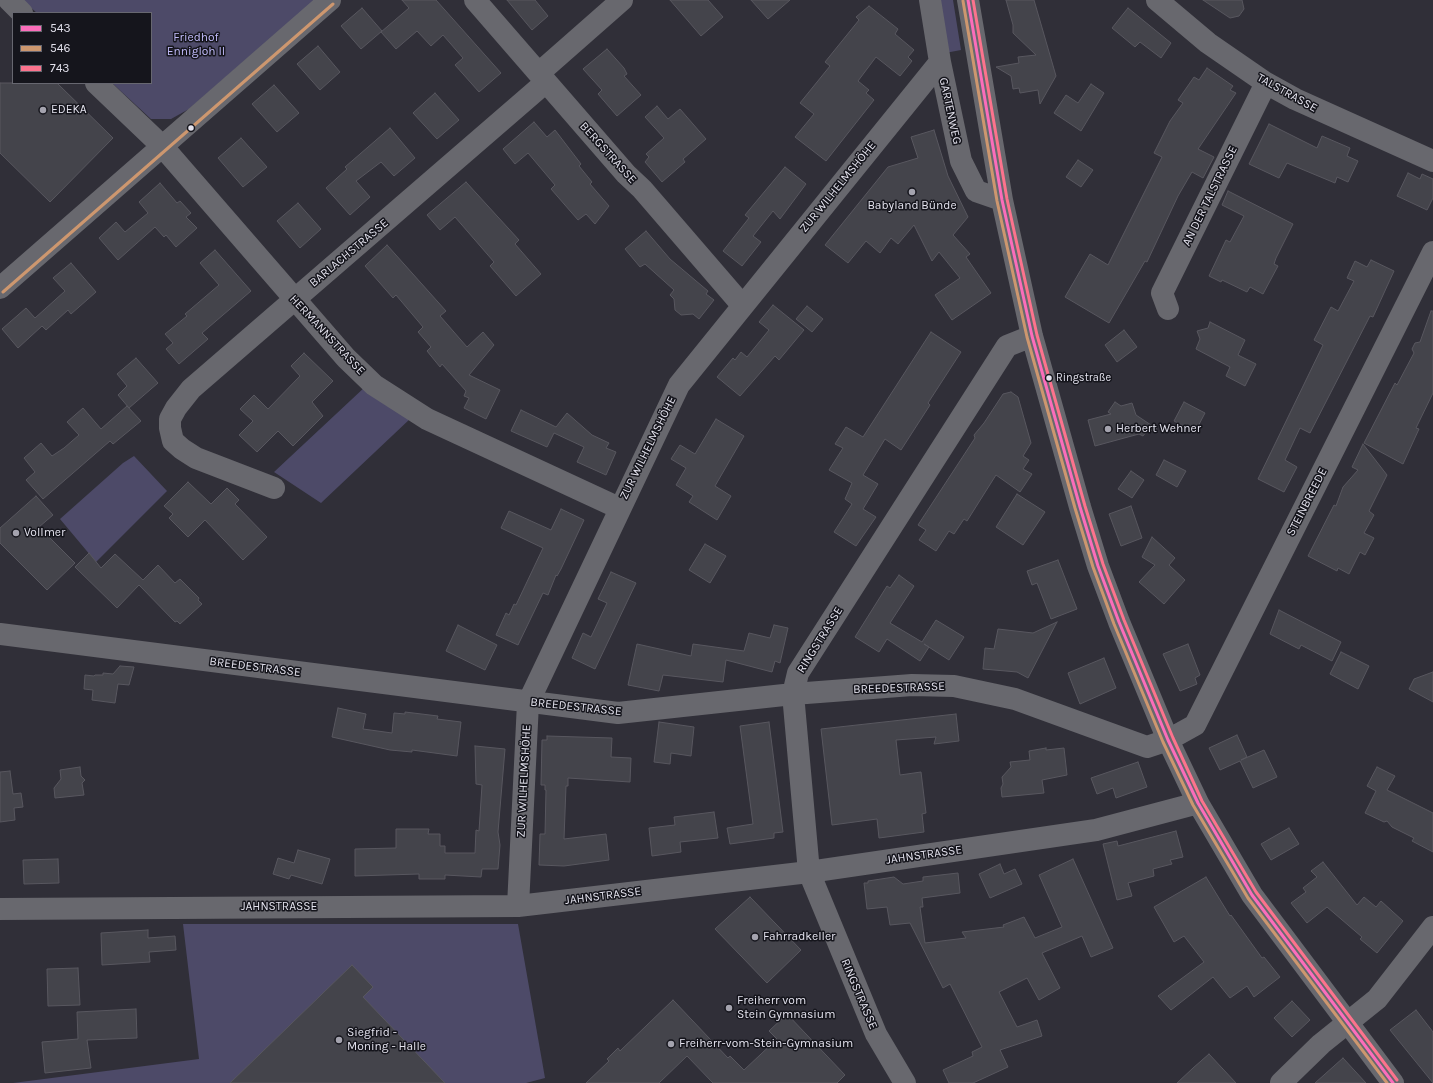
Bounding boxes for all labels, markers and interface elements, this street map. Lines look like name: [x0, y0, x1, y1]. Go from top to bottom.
legend: [12, 12, 152, 84]
text: 543: [50, 21, 71, 35]
park label: Friedhof Ennigloh II: [167, 31, 225, 59]
text: 546: [50, 41, 70, 55]
text: 743: [50, 61, 69, 75]
street label: TALSTRASSE: [1254, 71, 1320, 115]
street label: GARTENWEG: [936, 76, 964, 146]
place label: EDEKA: [51, 103, 87, 117]
marker: EDEKA: [38, 105, 48, 115]
street label: BERGSTRASSE: [577, 119, 639, 187]
unlabelled marker: [186, 123, 196, 133]
street label: ZUR WILHELMSHÖHE: [797, 138, 879, 236]
street label: AN DER TALSTRASSE: [1180, 144, 1240, 248]
marker: Babyland Bünde: [907, 187, 917, 197]
place label: Babyland Bünde: [867, 199, 957, 213]
street label: BARLACHSTRASSE: [307, 216, 391, 290]
street label: HERMANNSTRASSE: [286, 292, 368, 378]
place label: Ringstraße: [1056, 371, 1111, 385]
marker: Ringstraße: [1044, 373, 1054, 383]
street label: ZUR WILHELMSHÖHE: [617, 394, 679, 502]
place label: Herbert Wehner: [1116, 422, 1201, 436]
marker: Herbert Wehner: [1103, 424, 1113, 434]
street label: STEINBREEDE: [1284, 466, 1330, 538]
place label: Vollmer: [24, 526, 65, 540]
marker: Vollmer: [11, 528, 21, 538]
street label: RINGSTRASSE: [794, 604, 846, 676]
street label: BREEDESTRASSE: [209, 654, 301, 680]
street label: BREEDESTRASSE: [853, 679, 945, 697]
street label: BREEDESTRASSE: [530, 695, 622, 719]
street label: ZUR WILHELMSHÖHE: [514, 724, 534, 838]
street label: JAHNSTRASSE: [885, 843, 963, 867]
street label: JAHNSTRASSE: [564, 884, 642, 908]
street label: JAHNSTRASSE: [241, 900, 317, 914]
place label: Fahrradkeller: [763, 930, 835, 944]
marker: Fahrradkeller: [750, 932, 760, 942]
street label: RINGSTRASSE: [838, 956, 880, 1032]
place label: Freiherr vom Stein Gymnasium: [737, 994, 835, 1022]
marker: Freiherr vom Stein Gymnasium: [724, 1003, 734, 1013]
place label: Siegfrid - Moning - Halle: [347, 1026, 426, 1054]
marker: Siegfrid - Moning - Halle: [334, 1035, 344, 1045]
place label: Freiherr-vom-Stein-Gymnasium: [679, 1037, 853, 1051]
marker: Freiherr-vom-Stein-Gymnasium: [666, 1039, 676, 1049]

